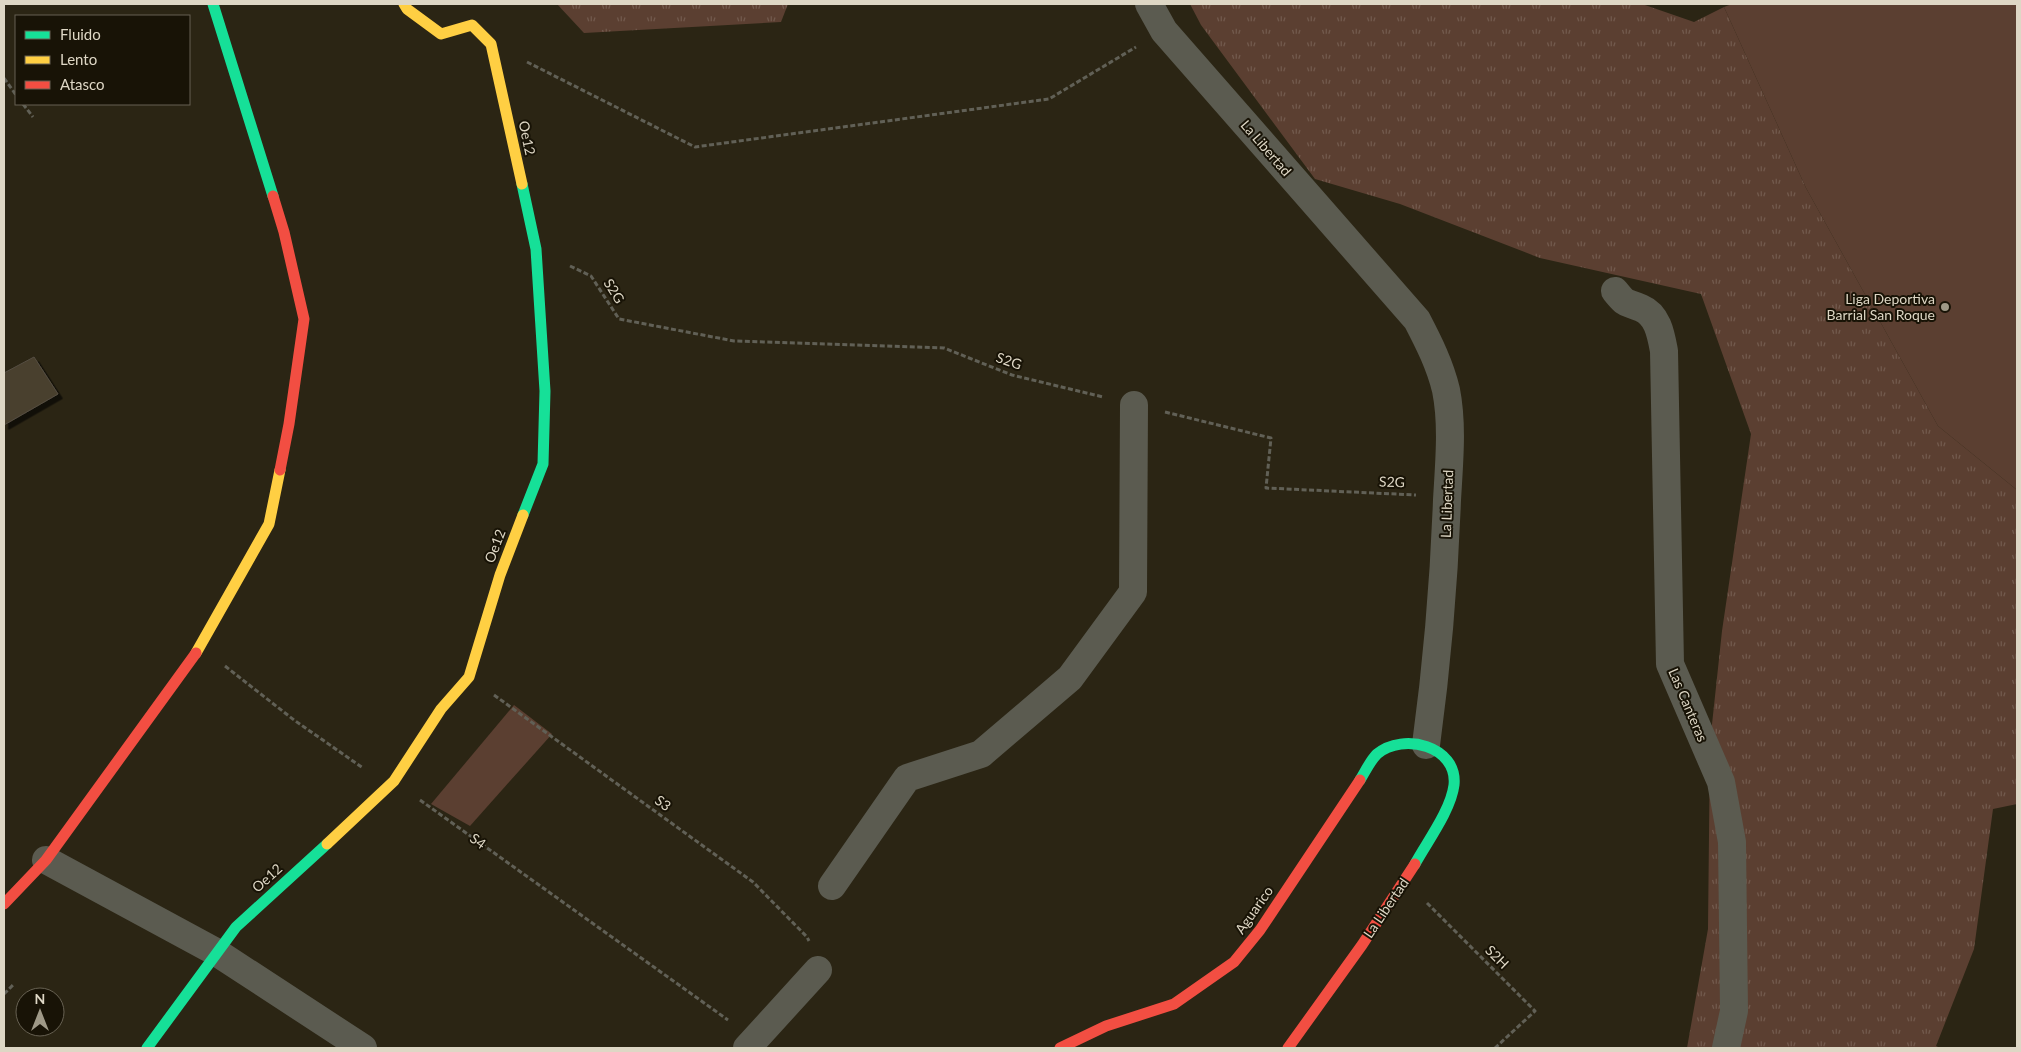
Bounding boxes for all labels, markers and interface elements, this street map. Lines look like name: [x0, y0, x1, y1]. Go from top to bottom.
legend: [15, 15, 190, 105]
text: Fluido: [60, 25, 101, 43]
text: Lento: [60, 50, 97, 68]
text: Atasco: [60, 75, 105, 93]
street label: La Libertad: [1238, 116, 1295, 179]
street label: Oe12: [516, 119, 539, 157]
street label: S2G: [600, 275, 629, 306]
place label: Liga Deportiva Barrial San Roque: [1827, 290, 1935, 323]
marker: Liga Deportiva Barrial San Roque: [1939, 301, 1951, 313]
street label: S2G: [994, 348, 1024, 373]
street label: La Libertad: [1437, 469, 1456, 538]
street label: S2G: [1379, 473, 1405, 490]
street label: Oe12: [480, 527, 509, 565]
street label: Las Canteras: [1665, 665, 1712, 744]
street label: S3: [652, 791, 675, 814]
street label: S4: [467, 829, 490, 852]
street label: Oe12: [248, 860, 285, 896]
street label: La Libertad: [1359, 875, 1412, 941]
street label: Aguarico: [1231, 882, 1276, 937]
street label: S2H: [1482, 941, 1513, 972]
north arrow: [15, 987, 65, 1037]
text: N: [35, 990, 45, 1007]

